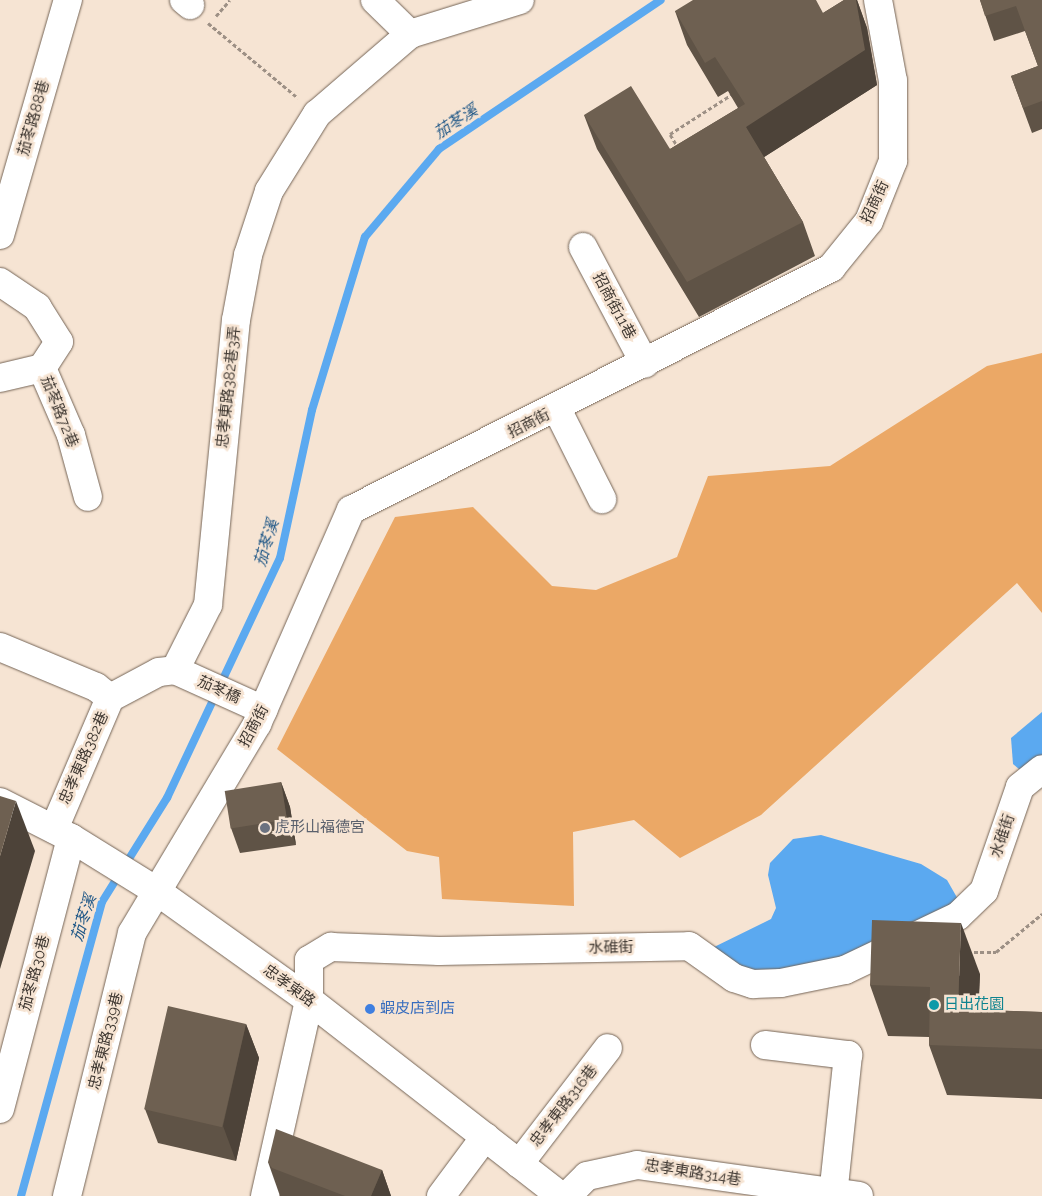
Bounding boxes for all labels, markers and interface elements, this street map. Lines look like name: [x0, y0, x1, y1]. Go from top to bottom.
street label: 茄苳路88巷: [15, 78, 53, 158]
water label: 茄苳溪: [431, 101, 481, 143]
street label: 招商街: [857, 178, 893, 226]
street label: 招商街11巷: [589, 270, 639, 342]
street label: 忠孝東路382巷3弄: [214, 325, 244, 449]
street label: 茄苳路72巷: [36, 373, 82, 451]
street label: 招商街: [505, 406, 553, 442]
water label: 茄苳溪: [251, 517, 283, 569]
street label: 茄苳橋: [195, 673, 243, 707]
street label: 招商街: [235, 702, 273, 750]
street label: 忠孝東路382巷: [55, 709, 113, 807]
street label: 水碓街: [987, 812, 1019, 860]
place label: 虎形山福德宮: [275, 819, 365, 837]
marker: 虎形山福德宮: [259, 822, 271, 834]
water label: 茄苳溪: [67, 892, 101, 944]
street label: 茄苳路30巷: [16, 933, 54, 1013]
street label: 水碓街: [588, 939, 634, 957]
street label: 忠孝東路: [259, 961, 319, 1011]
street label: 忠孝東路339巷: [85, 990, 127, 1092]
place label: 日出花園: [944, 996, 1004, 1014]
marker: 日出花園: [928, 999, 940, 1011]
place label: 蝦皮店到店: [380, 1000, 455, 1018]
marker: 蝦皮店到店: [364, 1003, 376, 1015]
street label: 忠孝東路316巷: [527, 1062, 601, 1150]
street label: 忠孝東路314巷: [643, 1156, 743, 1190]

